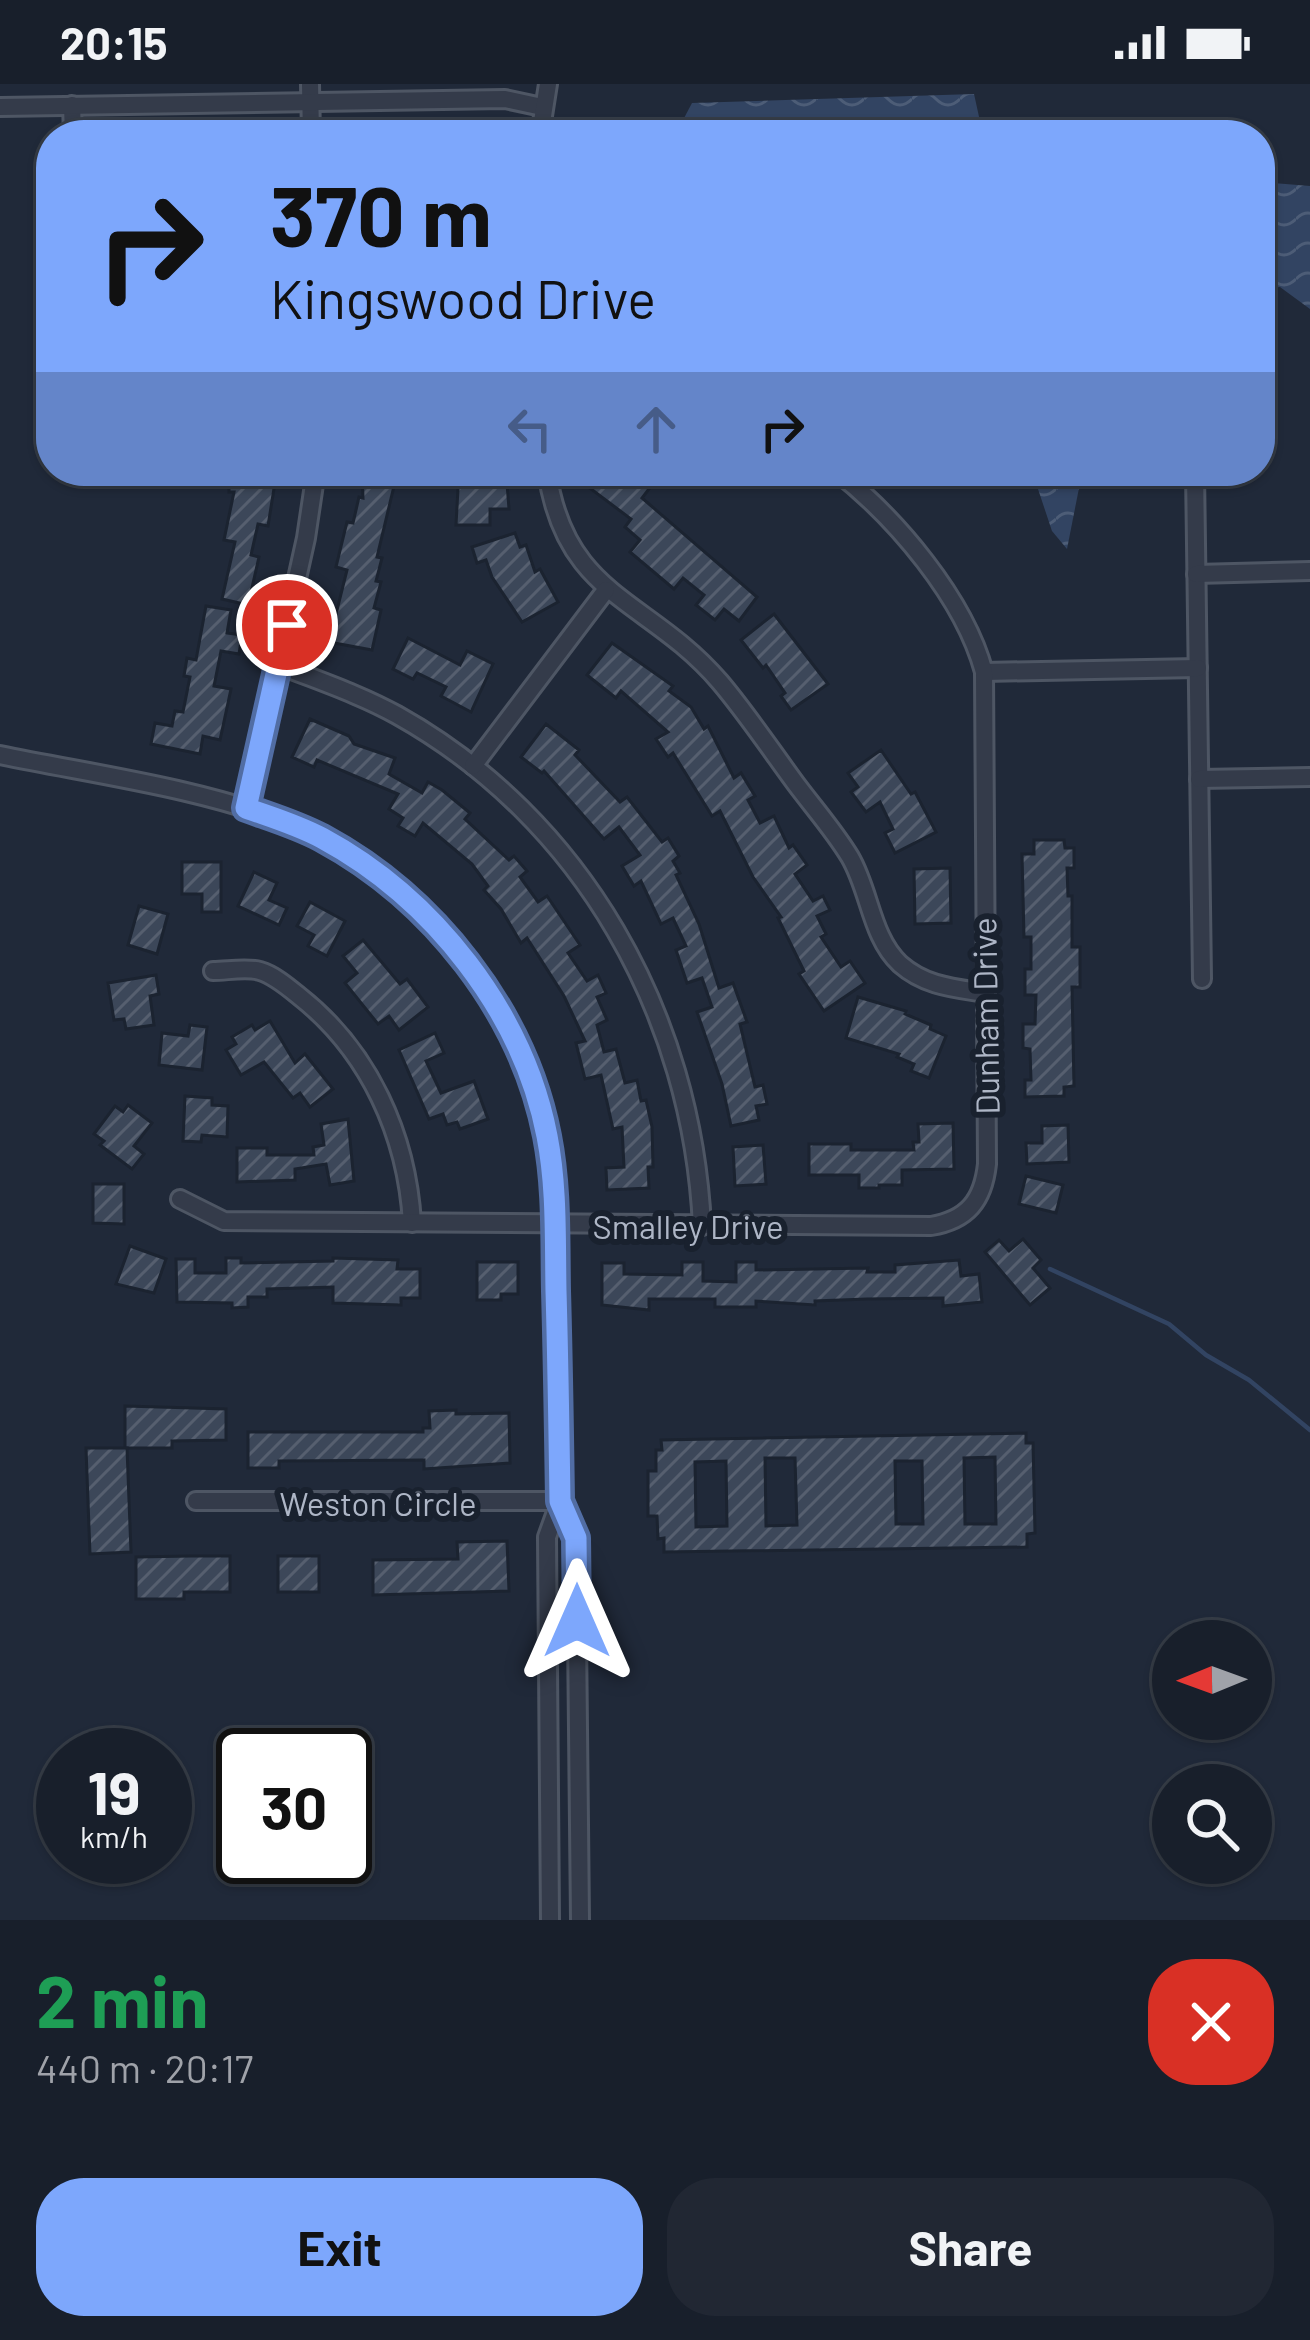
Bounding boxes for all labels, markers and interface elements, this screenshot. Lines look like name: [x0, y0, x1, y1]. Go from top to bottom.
text: 20:15: [60, 15, 167, 69]
text: 370 m: [270, 163, 492, 264]
icon: right: [72, 168, 228, 324]
text: Kingswood Drive: [270, 265, 656, 330]
icon: left: [497, 396, 563, 462]
icon: ahead: [623, 396, 689, 462]
icon: right: [749, 396, 815, 462]
pin: [236, 574, 338, 676]
icon: arrive: [254, 592, 320, 658]
street label: Dunham Drive: [963, 917, 1007, 1115]
street label: Smalley Drive: [592, 1206, 784, 1246]
street label: Weston Circle: [279, 1483, 477, 1523]
position arrow: [514, 1558, 640, 1684]
north arrow: [1152, 1620, 1272, 1740]
map controls: [1152, 1620, 1272, 1884]
speed limit sign: 30: [216, 1728, 372, 1884]
text: 19: [87, 1755, 141, 1827]
button: search: [1152, 1764, 1272, 1884]
text: km/h: [80, 1818, 148, 1854]
text: 2 min: [36, 1956, 209, 2042]
button: close: [1148, 1959, 1274, 2085]
text: 440 m · 20:17: [36, 2044, 253, 2091]
button: Exit: [36, 2178, 643, 2316]
button: Share: [667, 2178, 1274, 2316]

